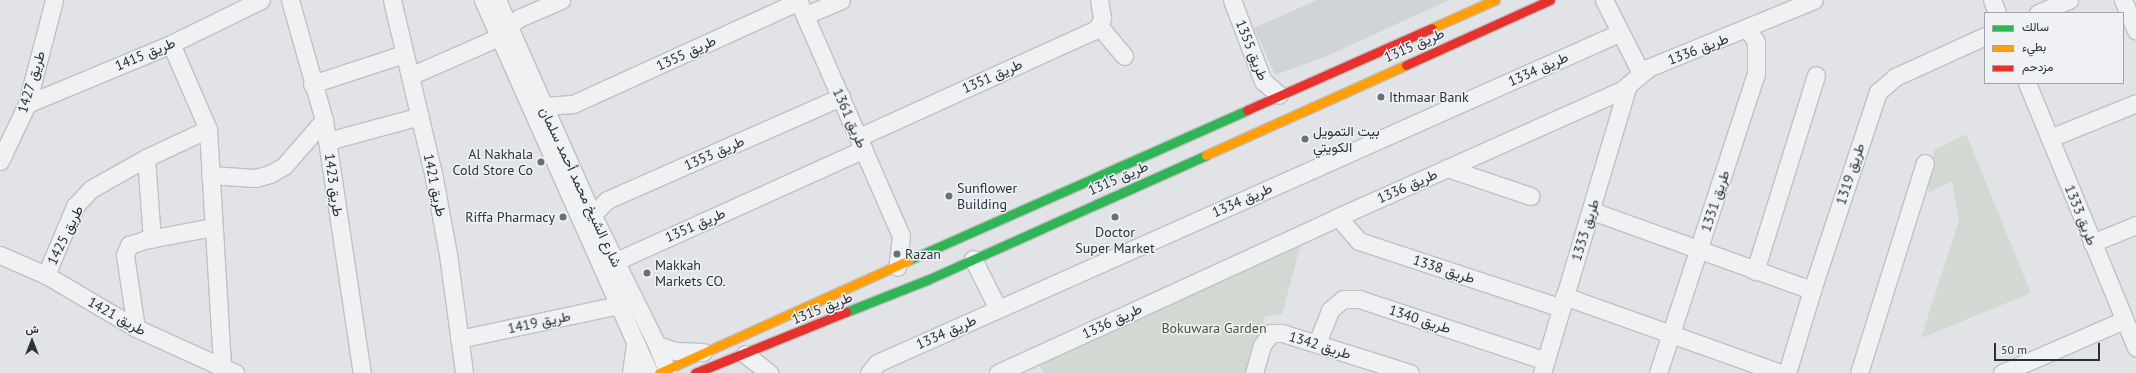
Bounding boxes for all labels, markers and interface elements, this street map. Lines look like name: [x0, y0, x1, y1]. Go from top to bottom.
legend: [1984, 12, 2124, 84]
street label: طريق 1355: [1232, 17, 1272, 83]
text: سالك: [2022, 19, 2049, 34]
street label: طريق 1315: [1381, 24, 1447, 66]
street label: طريق 1336: [1665, 30, 1731, 68]
street label: طريق 1355: [653, 32, 719, 74]
street label: طريق 1415: [112, 34, 178, 74]
text: بطيء: [2022, 39, 2046, 54]
street label: طريق 1334: [1505, 48, 1571, 90]
street label: طريق 1427: [14, 49, 48, 115]
street label: طريق 1351: [959, 55, 1025, 97]
text: مزدحم: [2022, 59, 2053, 74]
street label: طريق 1361: [829, 85, 871, 151]
place label: Ithmaar Bank: [1389, 89, 1469, 105]
marker: Ithmaar Bank: [1376, 92, 1386, 102]
street label: شارع الشيخ محمد أحمد سلمان: [536, 104, 626, 270]
place label: بيت التمويل الكويتي: [1313, 123, 1380, 156]
street label: طريق 1353: [681, 132, 747, 174]
marker: بيت التمويل الكويتي: [1300, 134, 1310, 144]
street label: طريق 1319: [1832, 141, 1868, 207]
place label: Al Nakhala Cold Store Co: [452, 146, 533, 178]
street label: طريق 1423: [321, 152, 347, 218]
street label: طريق 1421: [420, 152, 450, 218]
marker: Al Nakhala Cold Store Co: [536, 157, 546, 167]
street label: طريق 1315: [1085, 157, 1151, 199]
street label: طريق 1336: [1374, 165, 1440, 207]
street label: طريق 1331: [1697, 168, 1733, 234]
street label: طريق 1334: [1209, 179, 1275, 221]
place label: Sunflower Building: [957, 180, 1017, 212]
street label: طريق 1333: [2061, 182, 2101, 248]
marker: Sunflower Building: [944, 191, 954, 201]
street label: طريق 1333: [1568, 197, 1602, 263]
street label: طريق 1425: [43, 203, 87, 267]
street label: طريق 1351: [662, 204, 728, 246]
place label: Riffa Pharmacy: [465, 209, 555, 225]
marker: Riffa Pharmacy: [558, 212, 568, 222]
marker: Doctor Super Market: [1110, 212, 1120, 222]
place label: Doctor Super Market: [1075, 224, 1155, 256]
place label: Razan: [905, 246, 941, 262]
marker: Razan: [892, 249, 902, 259]
street label: طريق 1338: [1411, 251, 1477, 287]
place label: Makkah Markets CO.: [655, 257, 726, 290]
marker: Makkah Markets CO.: [642, 268, 652, 278]
street label: طريق 1315: [789, 288, 855, 328]
street label: طريق 1421: [85, 293, 149, 339]
street label: طريق 1336: [1079, 300, 1145, 342]
street label: طريق 1340: [1387, 301, 1453, 337]
street label: طريق 1419: [506, 307, 572, 337]
street label: طريق 1334: [913, 311, 979, 353]
park label: Bokuwara Garden: [1161, 320, 1267, 336]
north arrow: [12, 321, 52, 361]
text: ش: [25, 322, 39, 336]
street label: طريق 1342: [1287, 328, 1353, 362]
scale bar: [1996, 335, 2102, 361]
text: 50 m: [2001, 342, 2027, 357]

